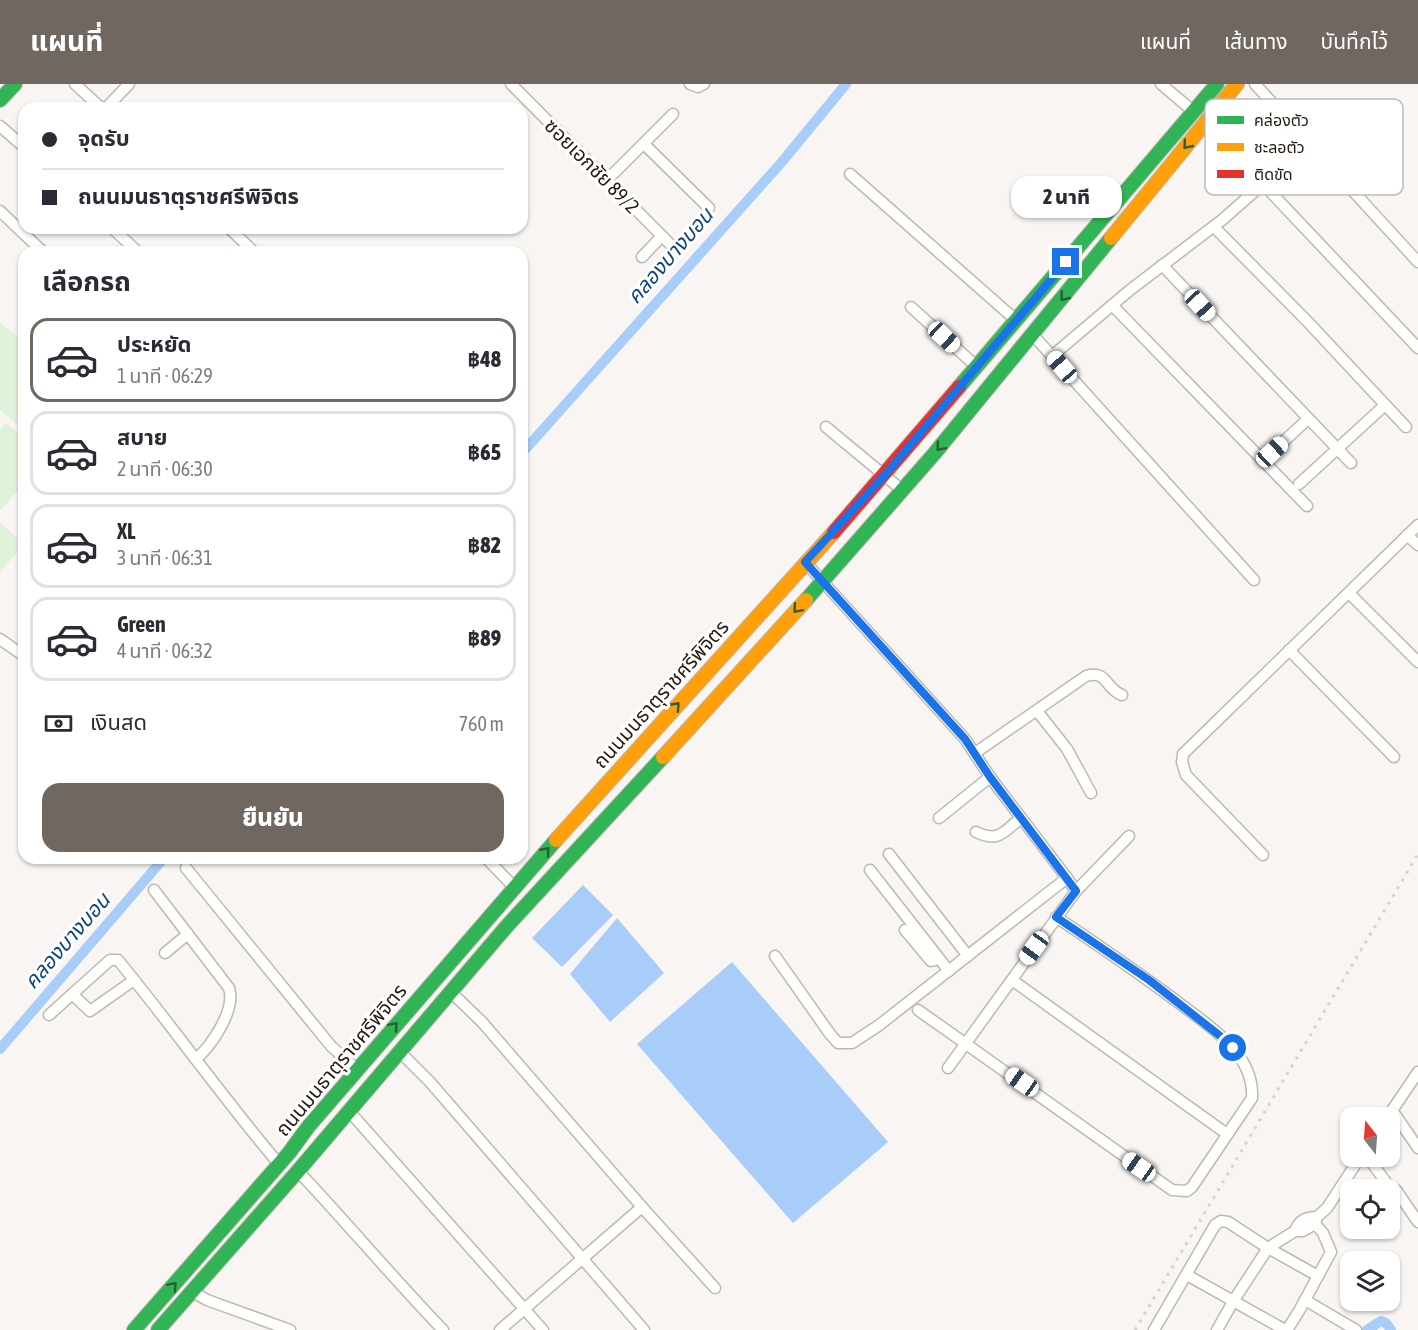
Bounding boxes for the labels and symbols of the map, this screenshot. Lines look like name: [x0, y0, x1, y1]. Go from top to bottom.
legend: [1205, 99, 1403, 195]
text: คล่องตัว: [1254, 111, 1309, 129]
street label: ซอยเอกชัย 89/2: [540, 114, 644, 218]
one-way arrow: [1183, 138, 1194, 149]
text: ชะลอตัว: [1254, 138, 1305, 156]
text: ติดขัด: [1254, 165, 1293, 183]
callout: 2 นาที: [1010, 175, 1122, 217]
water label: คลองบางบอน: [621, 202, 718, 308]
route end: [1052, 248, 1079, 275]
car: [1181, 286, 1219, 324]
one-way arrow: [1060, 290, 1071, 301]
car: [925, 318, 963, 356]
car: [1043, 348, 1081, 386]
car: [1253, 433, 1291, 471]
one-way arrow: [936, 440, 947, 451]
one-way arrow: [793, 602, 804, 613]
street label: ถนนมนธาตุราชศรีพิจิตร: [588, 615, 734, 773]
one-way arrow: [669, 702, 680, 713]
one-way arrow: [539, 847, 550, 858]
water label: คลองบางบอน: [18, 887, 115, 993]
car: [1016, 928, 1052, 968]
street label: ถนนมนธาตุราชศรีพิจิตร: [270, 979, 412, 1141]
one-way arrow: [387, 1022, 398, 1033]
route start: [1219, 1034, 1246, 1061]
car: [1002, 1064, 1042, 1100]
north arrow: [1340, 1107, 1400, 1167]
car: [1119, 1149, 1159, 1185]
one-way arrow: [166, 1282, 177, 1293]

